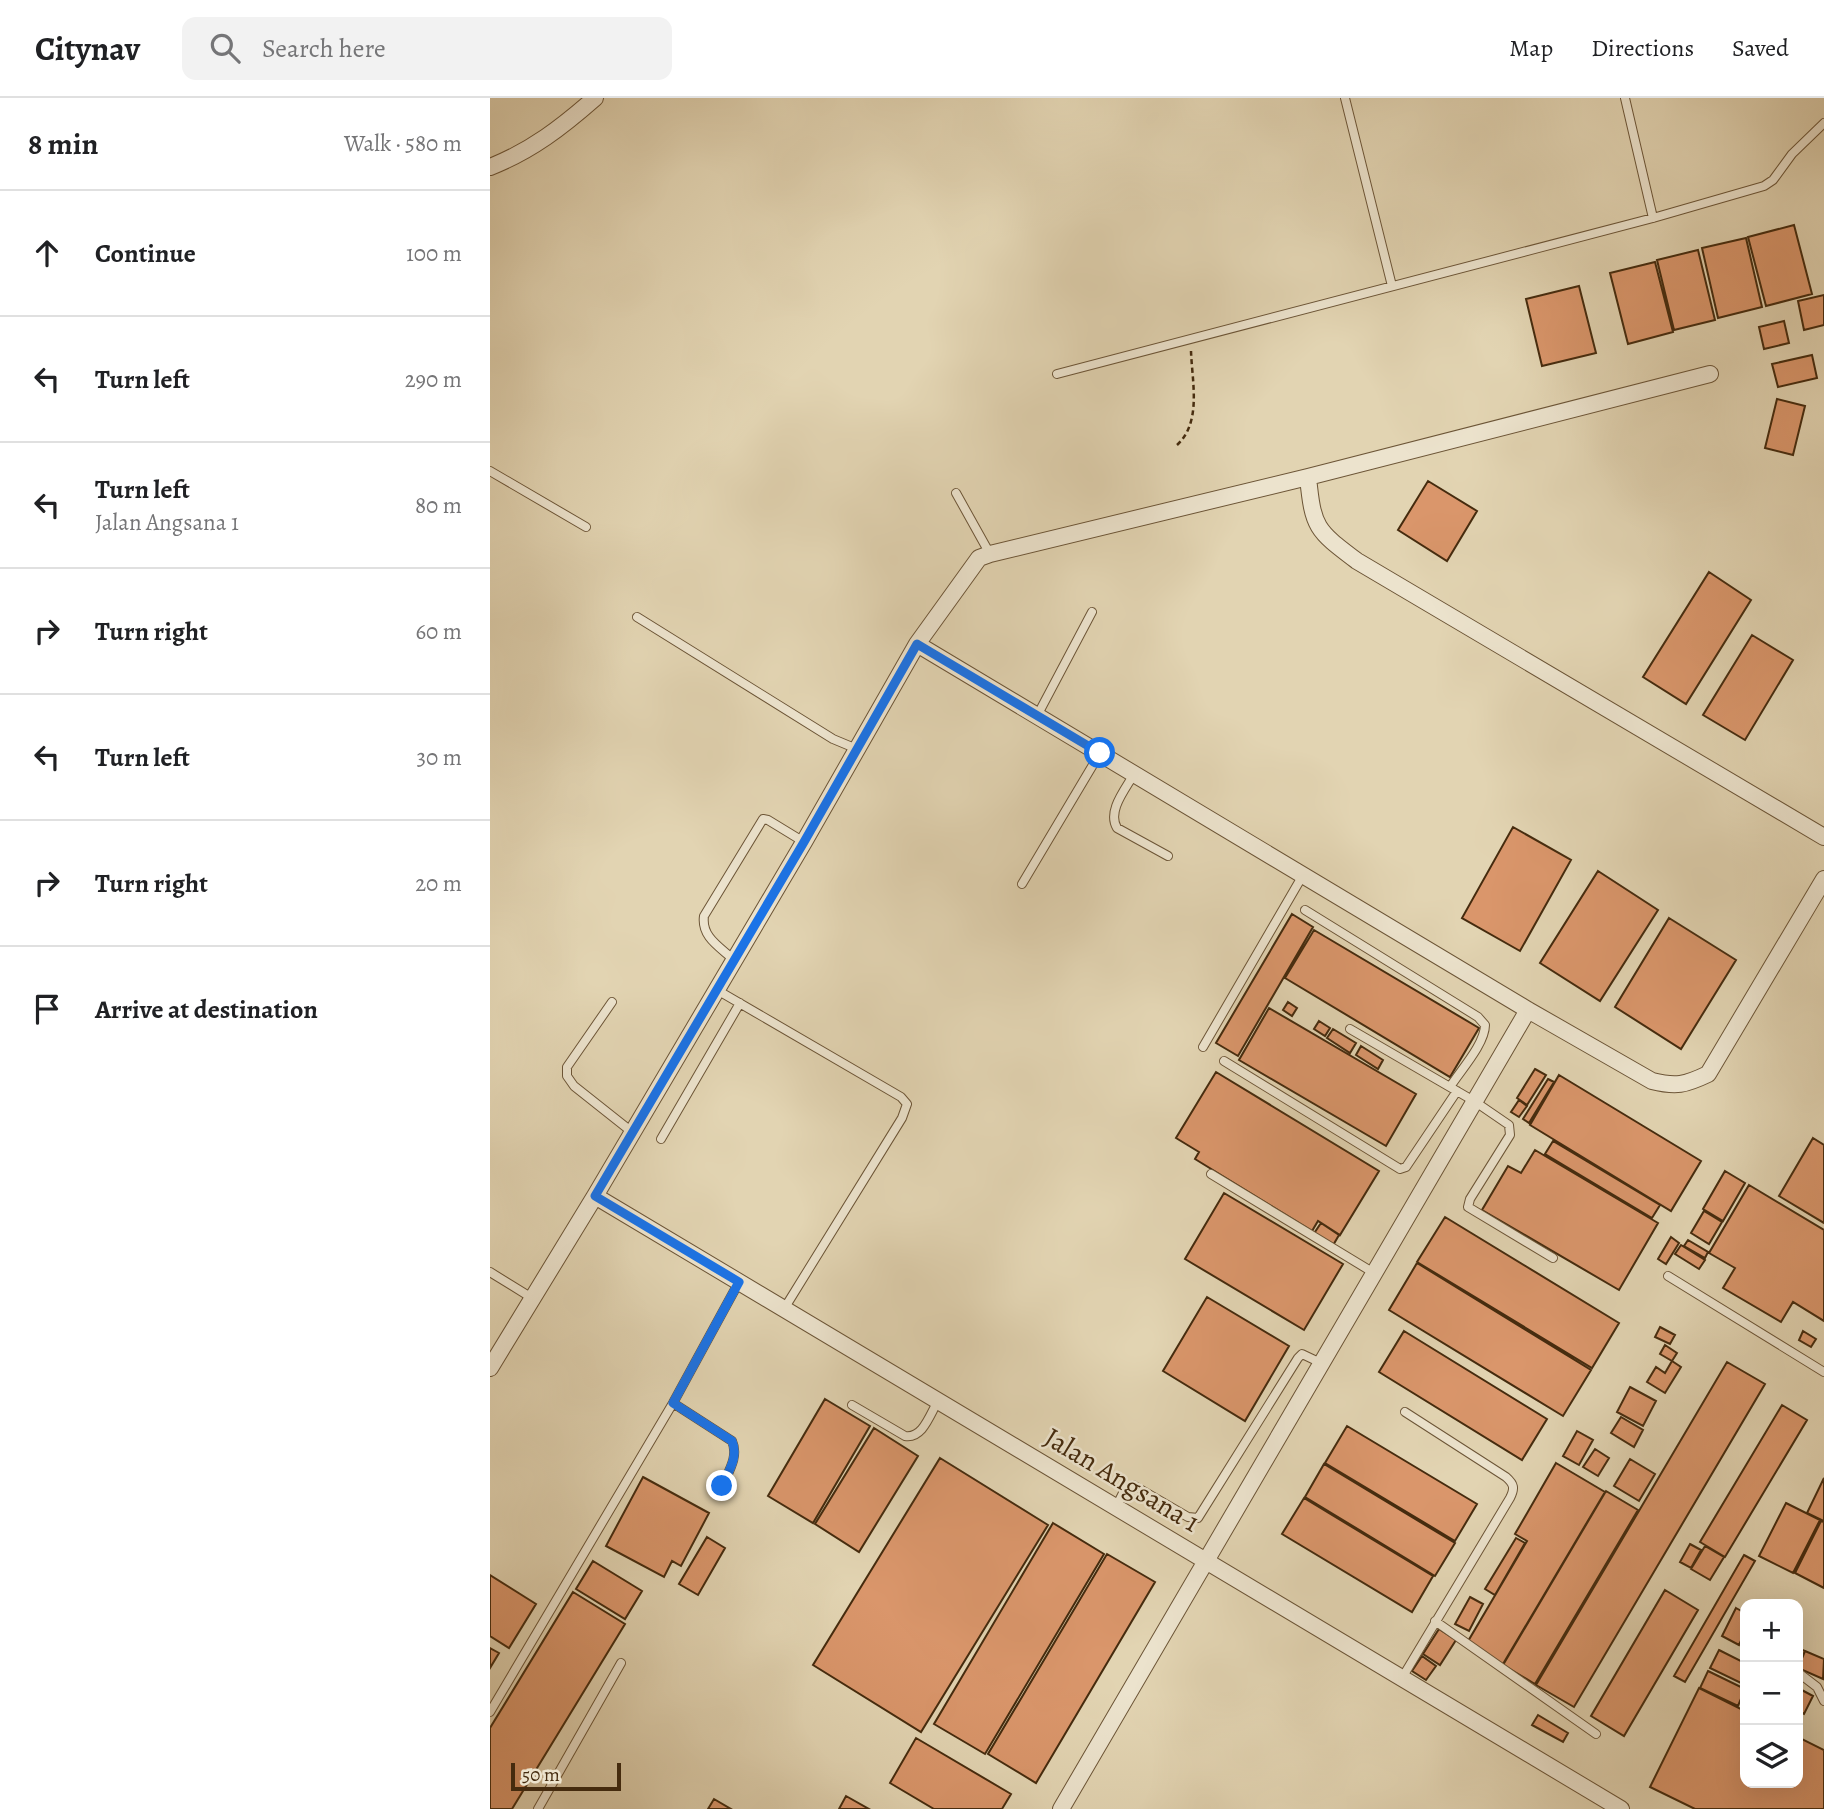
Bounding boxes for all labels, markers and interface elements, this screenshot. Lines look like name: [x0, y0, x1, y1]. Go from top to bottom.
search box: [182, 17, 672, 80]
text: Citynav: [35, 26, 140, 71]
icon: search: [206, 29, 244, 67]
text: Search here: [262, 31, 386, 66]
text: Map: [1509, 32, 1553, 64]
text: Directions: [1591, 32, 1694, 64]
text: Saved: [1732, 32, 1789, 64]
text: 8 min: [28, 124, 98, 164]
text: Walk · 580 m: [344, 128, 462, 159]
icon: ahead: [28, 234, 66, 272]
text: Continue: [95, 236, 196, 271]
text: 100 m: [406, 238, 462, 269]
icon: left: [28, 360, 66, 398]
text: Turn left: [95, 362, 190, 397]
text: 290 m: [405, 364, 462, 395]
text: Turn left: [95, 472, 190, 507]
icon: left: [28, 486, 66, 524]
text: 80 m: [415, 490, 462, 521]
text: Jalan Angsana 1: [95, 507, 239, 538]
icon: right: [28, 612, 66, 650]
text: Turn right: [95, 614, 208, 649]
text: 60 m: [415, 616, 462, 647]
route start: [1084, 737, 1115, 768]
icon: left: [28, 738, 66, 776]
text: Turn left: [95, 740, 190, 775]
text: 30 m: [416, 742, 462, 773]
icon: right: [28, 864, 66, 902]
text: Turn right: [95, 866, 208, 901]
text: 20 m: [415, 868, 462, 899]
icon: arrive: [28, 990, 66, 1028]
text: Arrive at destination: [95, 992, 318, 1027]
street label: Jalan Angsana 1: [1037, 1419, 1207, 1541]
route end: [706, 1470, 737, 1501]
map controls: [1740, 1599, 1803, 1788]
button: +: [1740, 1599, 1803, 1662]
button: −: [1740, 1662, 1803, 1725]
button: layers: [1740, 1725, 1803, 1788]
scale bar: [511, 1760, 621, 1792]
text: 50 m: [522, 1762, 560, 1788]

